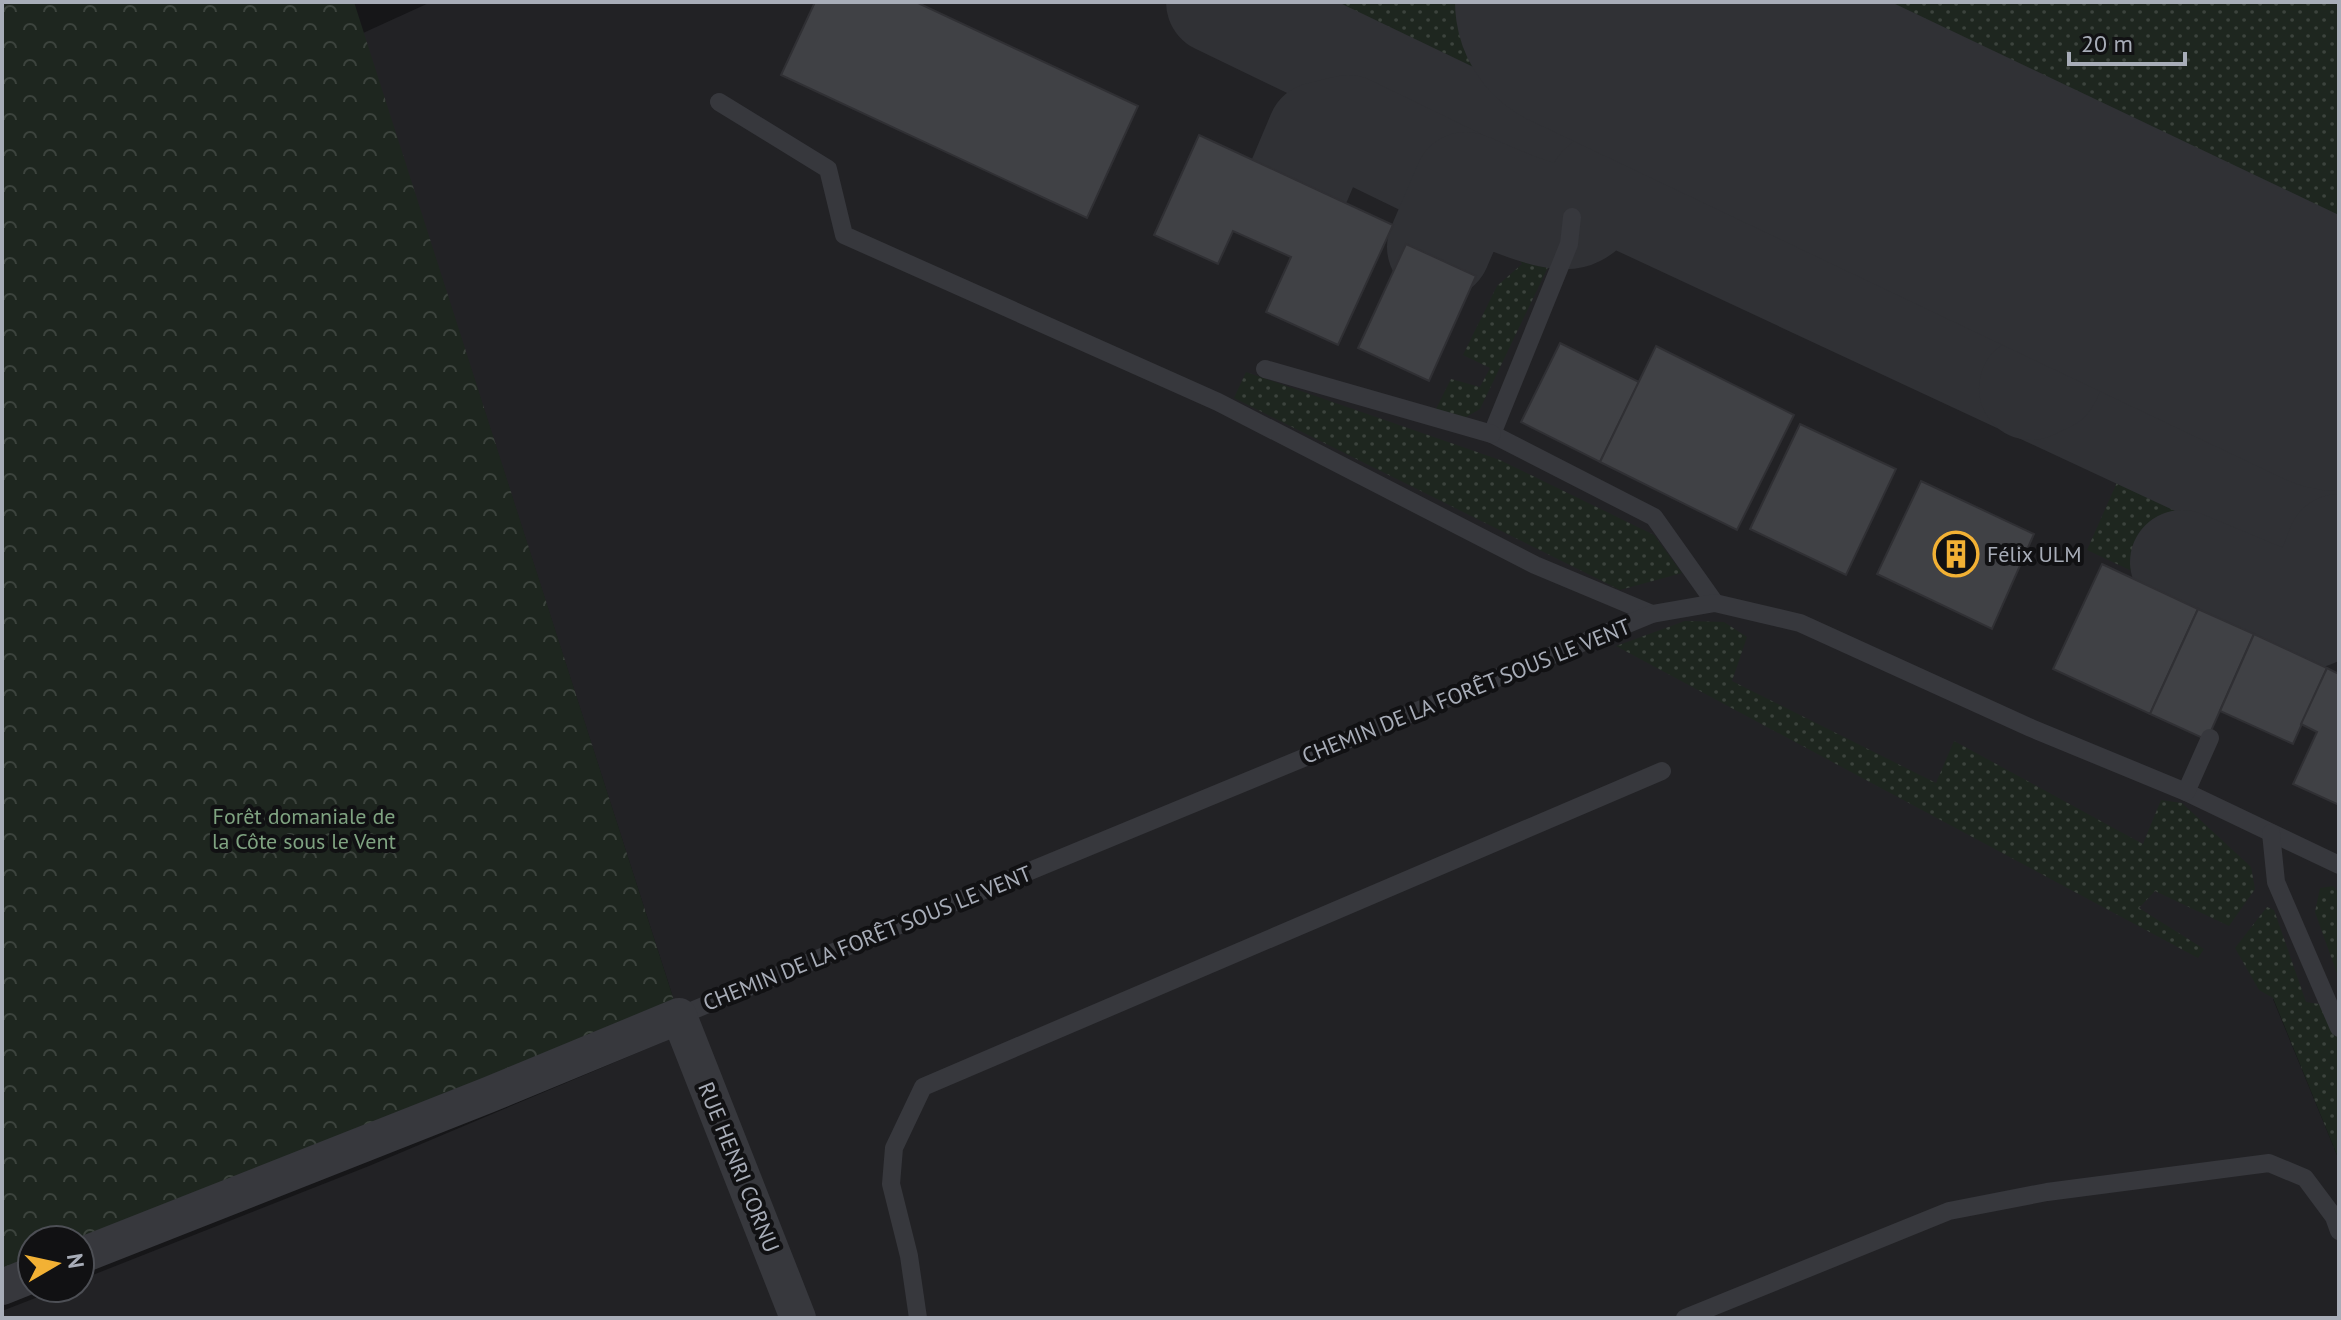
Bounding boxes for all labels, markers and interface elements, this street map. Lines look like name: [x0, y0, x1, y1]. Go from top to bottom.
scale bar: [2069, 16, 2185, 66]
text: 20 m: [2081, 28, 2133, 59]
building icon: Félix ULM: [1932, 530, 1980, 578]
place label: Félix ULM: [1987, 540, 2082, 568]
street label: CHEMIN DE LA FORÊT SOUS LE VENT: [1298, 612, 1634, 770]
park label: Forêt domaniale de la Côte sous le Vent: [212, 802, 396, 855]
street label: CHEMIN DE LA FORÊT SOUS LE VENT: [699, 859, 1035, 1017]
street label: RUE HENRI CORNU: [692, 1078, 786, 1256]
north arrow: [16, 1224, 96, 1304]
text: N: [61, 1252, 91, 1270]

